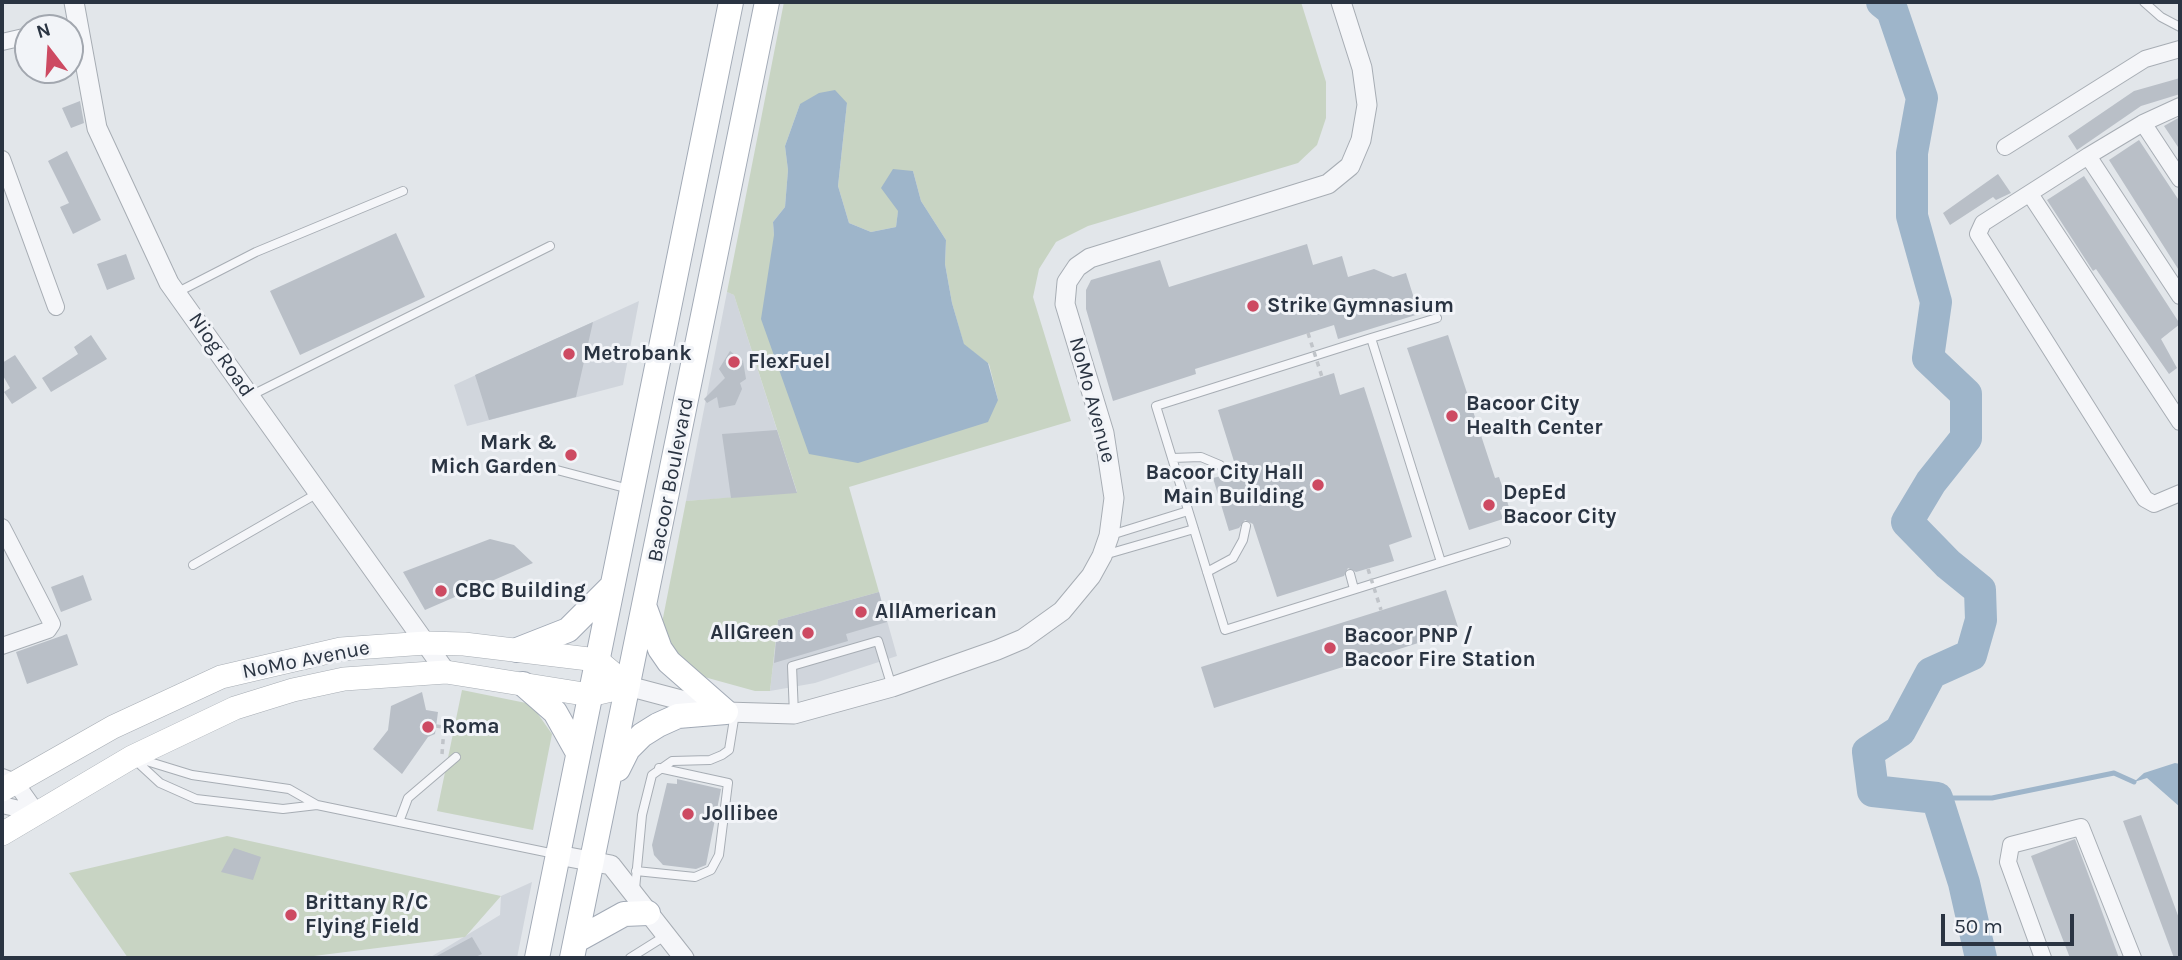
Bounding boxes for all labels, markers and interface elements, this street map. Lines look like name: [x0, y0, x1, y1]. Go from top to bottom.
north arrow: [14, 14, 84, 84]
text: N: [34, 18, 53, 43]
place label: Strike Gymnasium: [1267, 293, 1454, 319]
marker: Strike Gymnasium: [1245, 298, 1261, 314]
street label: Niog Road: [183, 308, 259, 402]
street label: NoMo Avenue: [1063, 334, 1121, 466]
place label: Metrobank: [583, 341, 692, 367]
marker: Metrobank: [561, 346, 577, 362]
place label: FlexFuel: [748, 349, 830, 375]
marker: FlexFuel: [726, 354, 742, 370]
place label: Bacoor City Health Center: [1466, 391, 1602, 441]
street label: Bacoor Boulevard: [643, 396, 699, 564]
marker: Bacoor City Health Center: [1444, 408, 1460, 424]
place label: Mark & Mich Garden: [430, 430, 557, 480]
marker: Mark & Mich Garden: [563, 447, 579, 463]
place label: Bacoor City Hall Main Building: [1145, 460, 1304, 510]
marker: Bacoor City Hall Main Building: [1310, 477, 1326, 493]
place label: DepEd Bacoor City: [1503, 480, 1616, 530]
marker: DepEd Bacoor City: [1481, 497, 1497, 513]
place label: CBC Building: [455, 578, 586, 604]
marker: CBC Building: [433, 583, 449, 599]
place label: AllAmerican: [875, 599, 997, 625]
marker: AllAmerican: [853, 604, 869, 620]
place label: AllGreen: [710, 620, 794, 646]
place label: Bacoor PNP / Bacoor Fire Station: [1344, 623, 1535, 673]
marker: AllGreen: [800, 625, 816, 641]
street label: NoMo Avenue: [240, 635, 372, 685]
marker: Bacoor PNP / Bacoor Fire Station: [1322, 640, 1338, 656]
place label: Roma: [442, 714, 500, 740]
marker: Roma: [420, 719, 436, 735]
place label: Jollibee: [702, 801, 778, 827]
marker: Jollibee: [680, 806, 696, 822]
place label: Brittany R/C Flying Field: [305, 890, 428, 940]
scale bar: [1944, 900, 2077, 944]
marker: Brittany R/C Flying Field: [283, 907, 299, 923]
text: 50 m: [1954, 914, 2003, 938]

